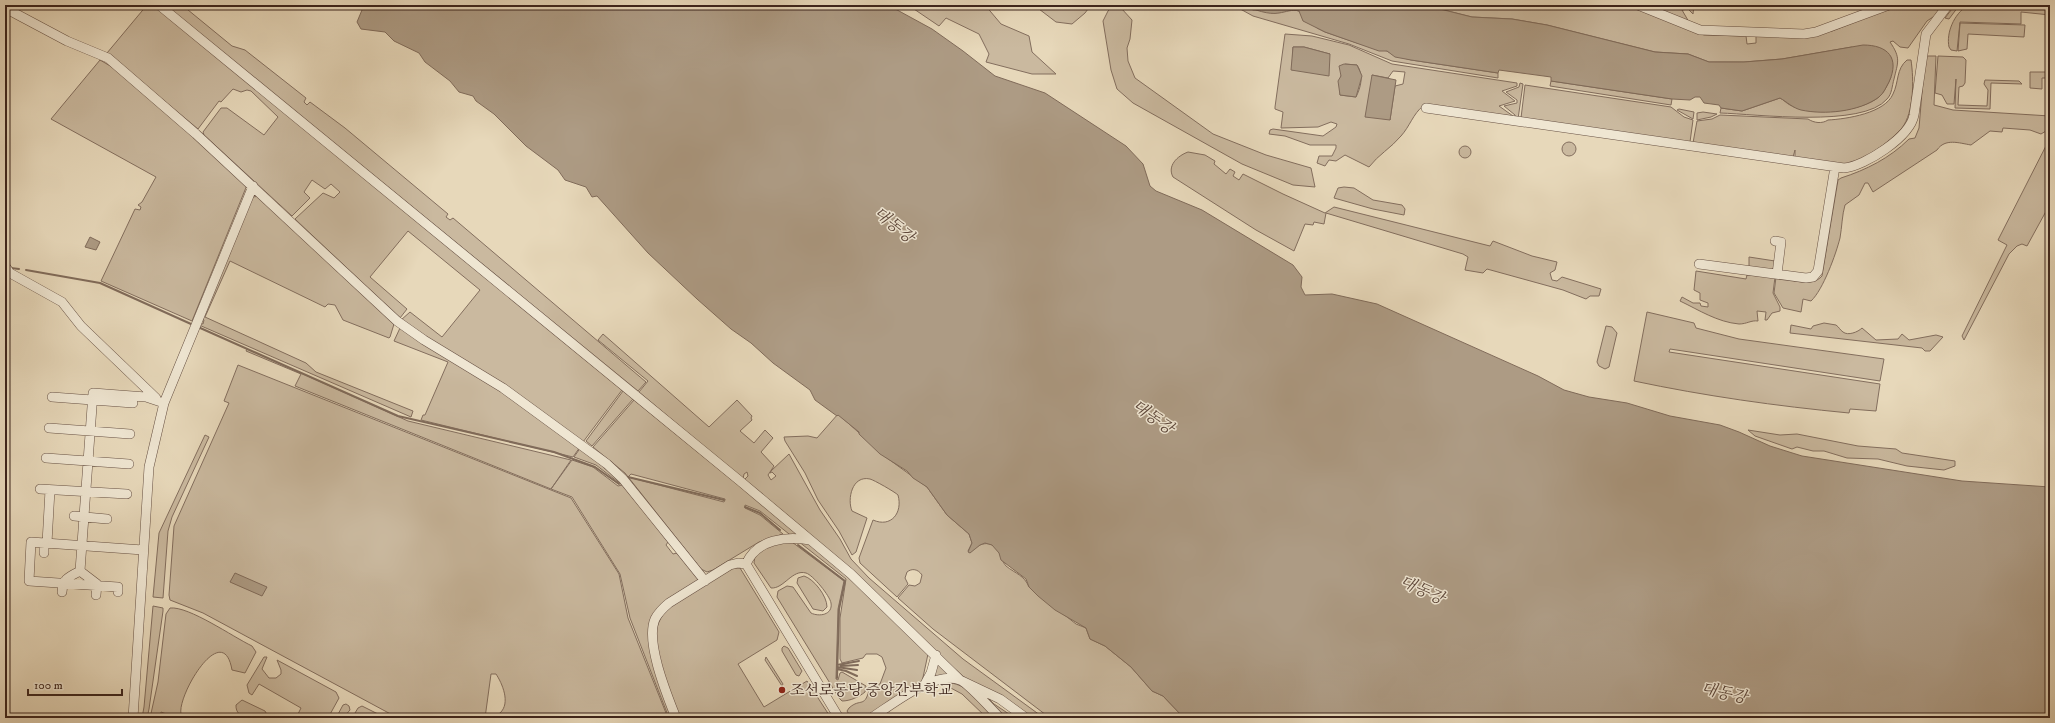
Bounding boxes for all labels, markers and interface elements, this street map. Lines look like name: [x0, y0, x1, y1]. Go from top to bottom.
water label: 대동강: [870, 203, 920, 249]
water label: 대동강: [1128, 395, 1180, 440]
water label: 대동강: [1397, 571, 1450, 610]
scale bar: [28, 671, 122, 697]
text: 100 m: [34, 678, 63, 693]
water label: 대동강: [1699, 678, 1751, 709]
place label: 조선로동당 중앙간부학교: [790, 681, 953, 700]
marker: 조선로동당 중앙간부학교: [777, 685, 787, 695]

